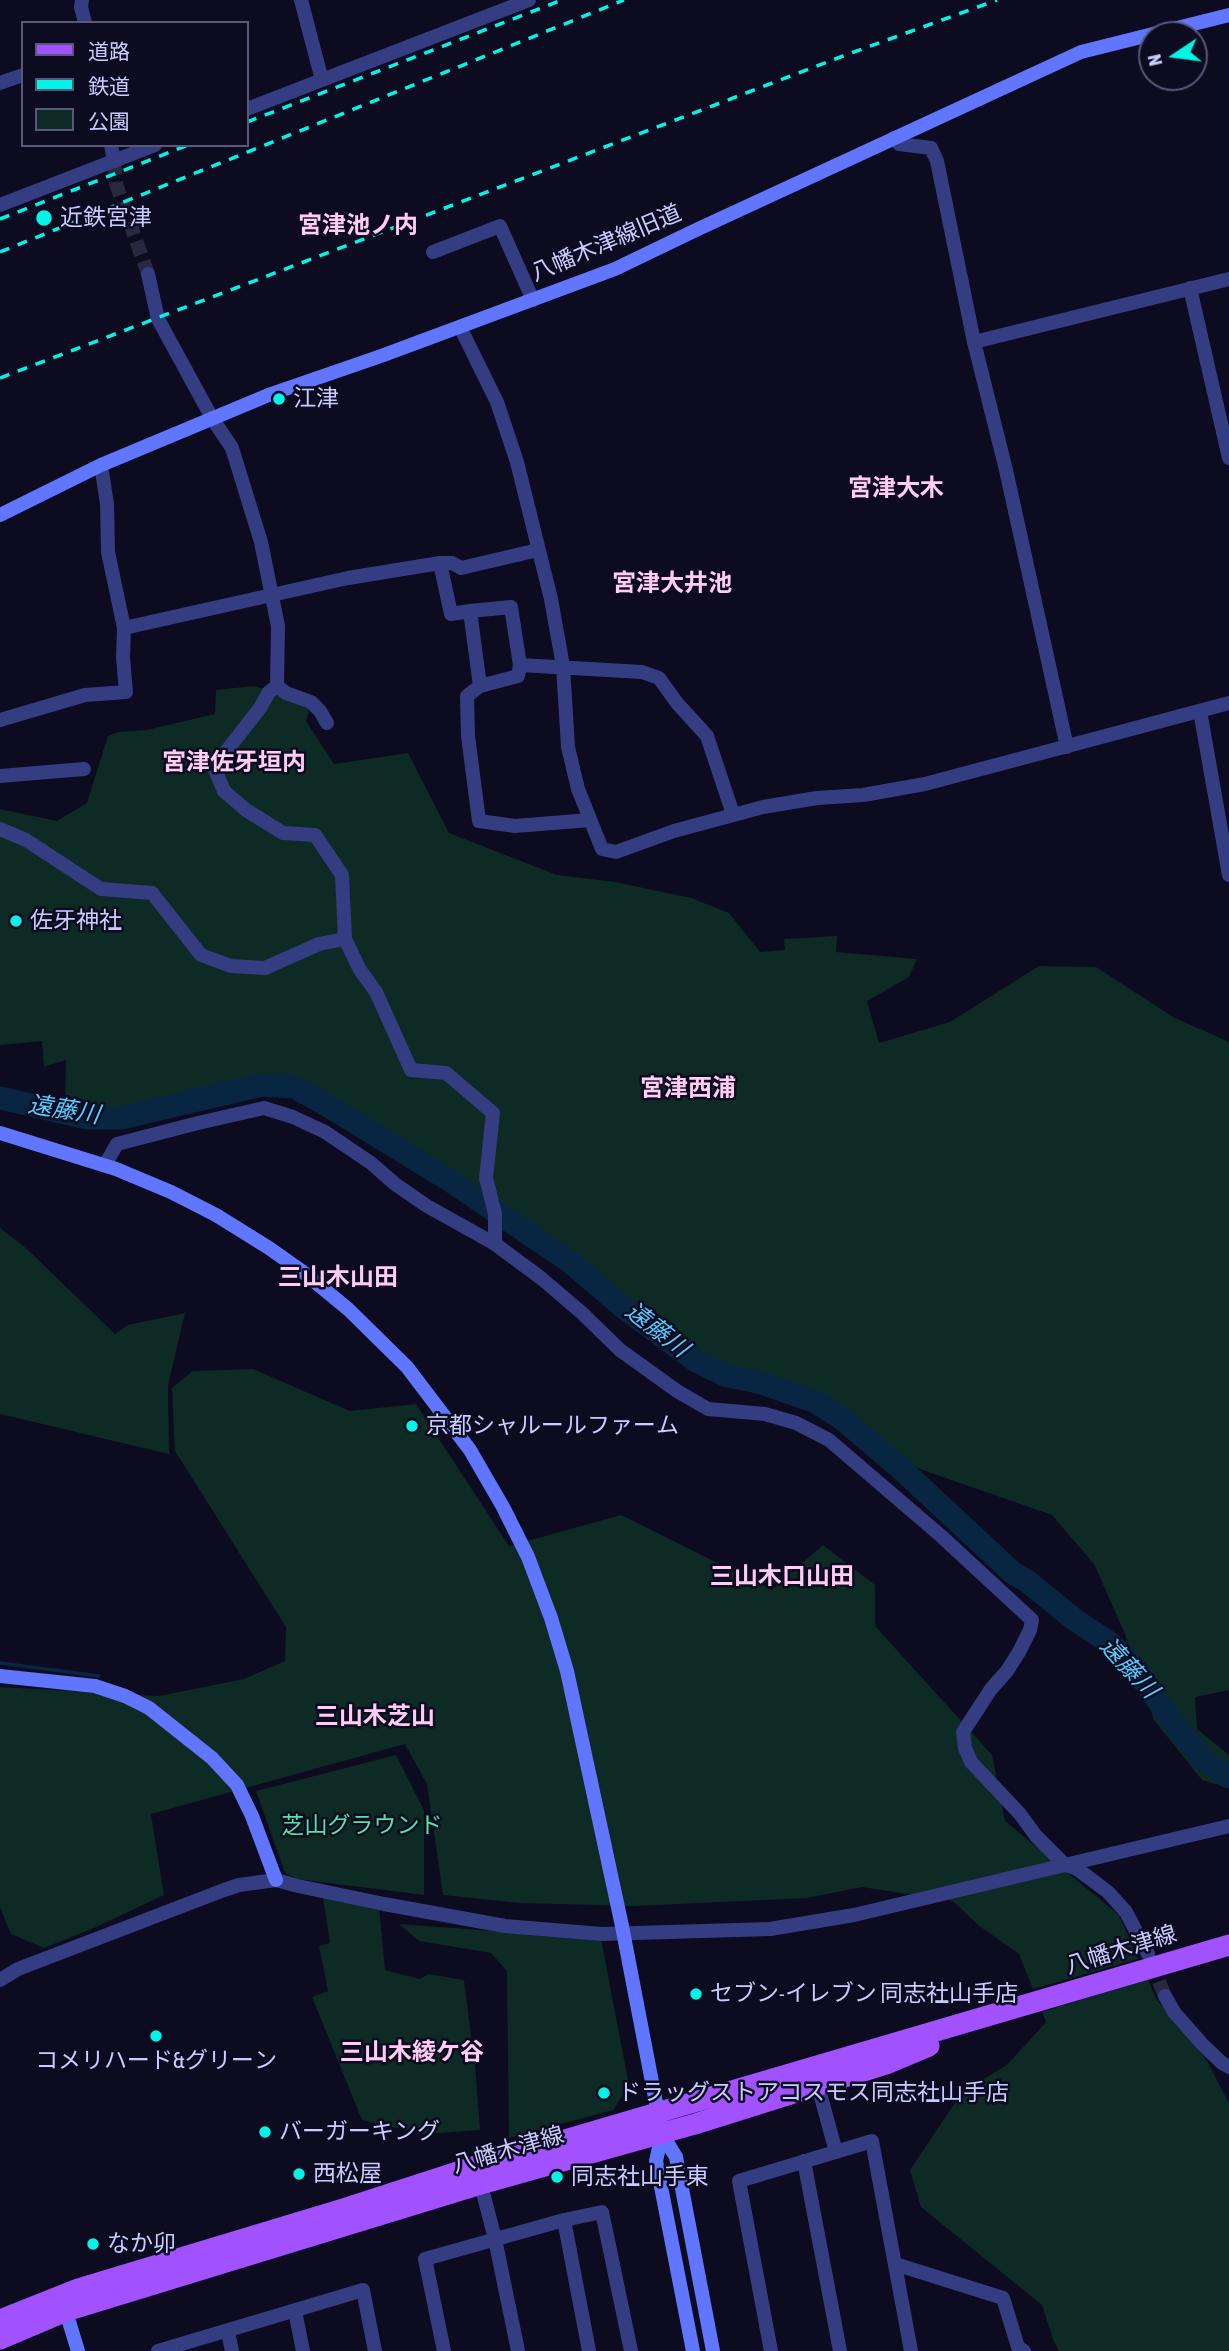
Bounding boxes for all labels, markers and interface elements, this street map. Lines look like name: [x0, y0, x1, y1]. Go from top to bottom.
legend: [21, 21, 248, 147]
north arrow: [1138, 21, 1208, 91]
text: 道路: [88, 39, 130, 63]
text: N: [1143, 52, 1166, 68]
text: 鉄道: [88, 74, 130, 98]
text: 公園: [88, 109, 130, 133]
street label: 八幡木津線旧道: [527, 199, 685, 287]
place label: 近鉄宮津: [60, 204, 152, 232]
marker: 近鉄宮津: [34, 208, 54, 228]
district label: 宮津池ノ内: [298, 211, 418, 239]
place label: 江津: [293, 385, 339, 413]
marker: 江津: [271, 391, 287, 407]
district label: 宮津大木: [848, 474, 944, 502]
district label: 宮津大井池: [612, 569, 732, 597]
district label: 宮津佐牙垣内: [162, 748, 306, 776]
place label: 佐牙神社: [30, 907, 122, 935]
marker: 佐牙神社: [8, 913, 24, 929]
district label: 宮津西浦: [640, 1074, 736, 1102]
water label: 遠藤川: [26, 1090, 102, 1130]
district label: 三山木山田: [278, 1263, 398, 1291]
water label: 遠藤川: [620, 1296, 694, 1364]
place label: 京都シャルールファーム: [426, 1412, 679, 1440]
marker: 京都シャルールファーム: [404, 1418, 420, 1434]
district label: 三山木口山田: [710, 1562, 854, 1590]
water label: 遠藤川: [1094, 1632, 1164, 1704]
district label: 三山木芝山: [315, 1702, 435, 1730]
park label: 芝山グラウンド: [282, 1812, 442, 1840]
street label: 八幡木津線: [1062, 1920, 1180, 1980]
place label: セブン-イレブン 同志社山手店: [710, 1980, 1018, 2008]
marker: セブン-イレブン 同志社山手店: [688, 1986, 704, 2002]
marker: コメリハード&グリーン: [148, 2028, 164, 2044]
district label: 三山木綾ケ谷: [340, 2038, 484, 2066]
place label: コメリハード&グリーン: [35, 2047, 277, 2075]
place label: ドラッグストアコスモス同志社山手店: [618, 2079, 1009, 2107]
marker: ドラッグストアコスモス同志社山手店: [596, 2085, 612, 2101]
place label: バーガーキング: [279, 2118, 440, 2146]
street label: 八幡木津線: [449, 2121, 567, 2179]
marker: バーガーキング: [257, 2124, 273, 2140]
place label: 西松屋: [313, 2160, 382, 2188]
place label: 同志社山手東: [571, 2163, 709, 2191]
marker: 西松屋: [291, 2166, 307, 2182]
marker: 同志社山手東: [549, 2169, 565, 2185]
place label: なか卯: [107, 2230, 176, 2258]
marker: なか卯: [85, 2236, 101, 2252]

